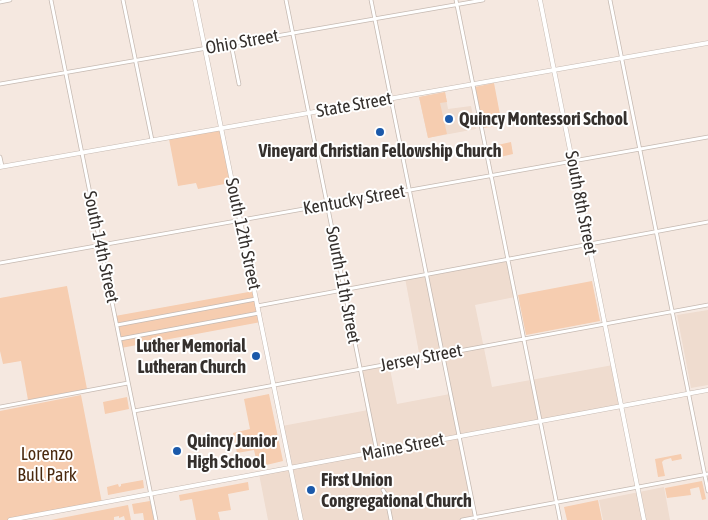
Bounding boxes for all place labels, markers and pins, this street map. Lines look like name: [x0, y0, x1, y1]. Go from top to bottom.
place label: Quincy Montessori School: [459, 108, 628, 130]
marker: Quincy Montessori School: [443, 113, 455, 125]
marker: Vineyard Christian Fellowship Church: [374, 126, 386, 138]
place label: Vineyard Christian Fellowship Church: [258, 140, 502, 162]
place label: Luther Memorial Lutheran Church: [136, 335, 246, 378]
marker: Luther Memorial Lutheran Church: [250, 350, 262, 362]
place label: Quincy Junior High School: [187, 430, 277, 472]
marker: Quincy Junior High School: [171, 445, 183, 457]
place label: First Union Congregational Church: [321, 469, 472, 512]
marker: First Union Congregational Church: [305, 484, 317, 496]

